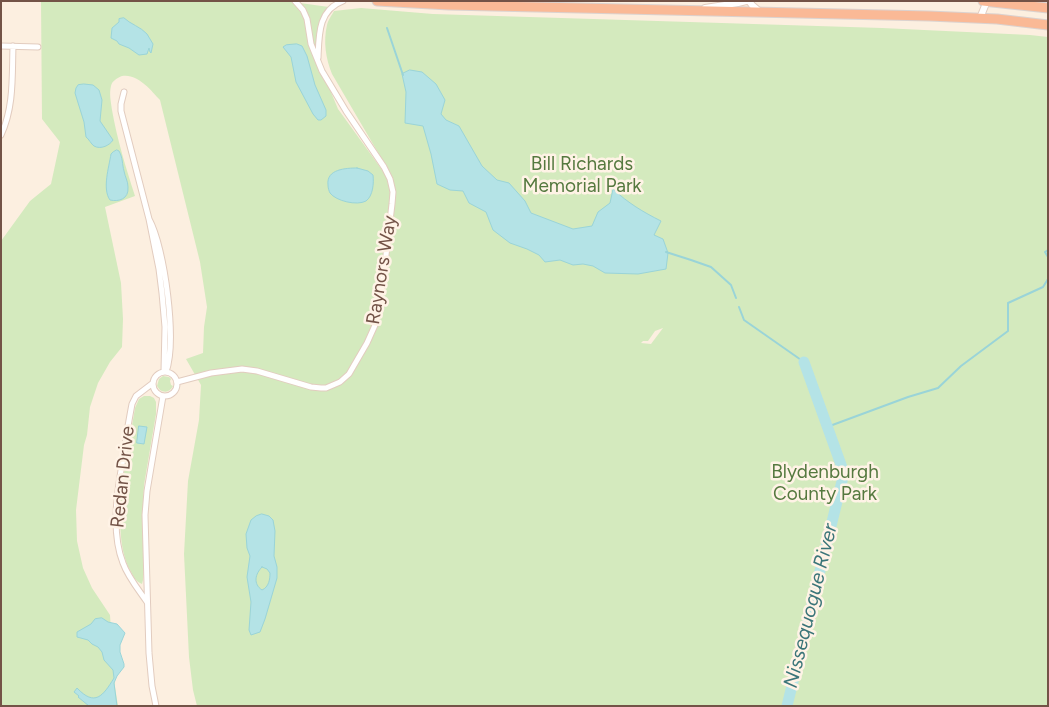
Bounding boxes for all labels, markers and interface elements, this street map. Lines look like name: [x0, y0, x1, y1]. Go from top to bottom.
park label: Bill Richards Memorial Park: [522, 153, 642, 197]
street label: Raynors Way: [362, 214, 402, 326]
street label: Redan Drive: [106, 425, 140, 529]
park label: Blydenburgh County Park: [771, 461, 879, 505]
water label: Nissequogue River: [779, 521, 843, 691]

